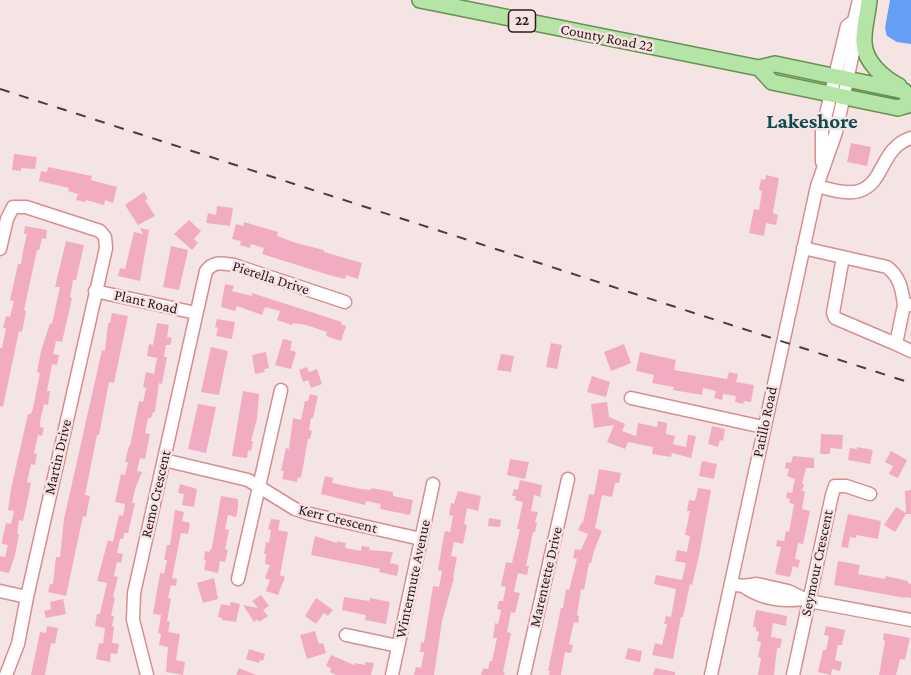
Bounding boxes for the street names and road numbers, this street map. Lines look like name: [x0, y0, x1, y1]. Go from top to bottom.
road number: 22: [508, 10, 536, 32]
street label: County Road 22: [559, 20, 655, 56]
street label: Pierella Drive: [230, 257, 312, 299]
street label: Plant Road: [112, 286, 180, 318]
street label: Patillo Road: [749, 385, 781, 459]
street label: Martin Drive: [41, 417, 75, 497]
street label: Remo Crescent: [137, 449, 175, 539]
street label: Kerr Crescent: [297, 501, 379, 537]
street label: Seymour Crescent: [797, 508, 837, 618]
street label: Wintermute Avenue: [392, 518, 434, 640]
street label: Marentette Drive: [526, 525, 566, 629]

